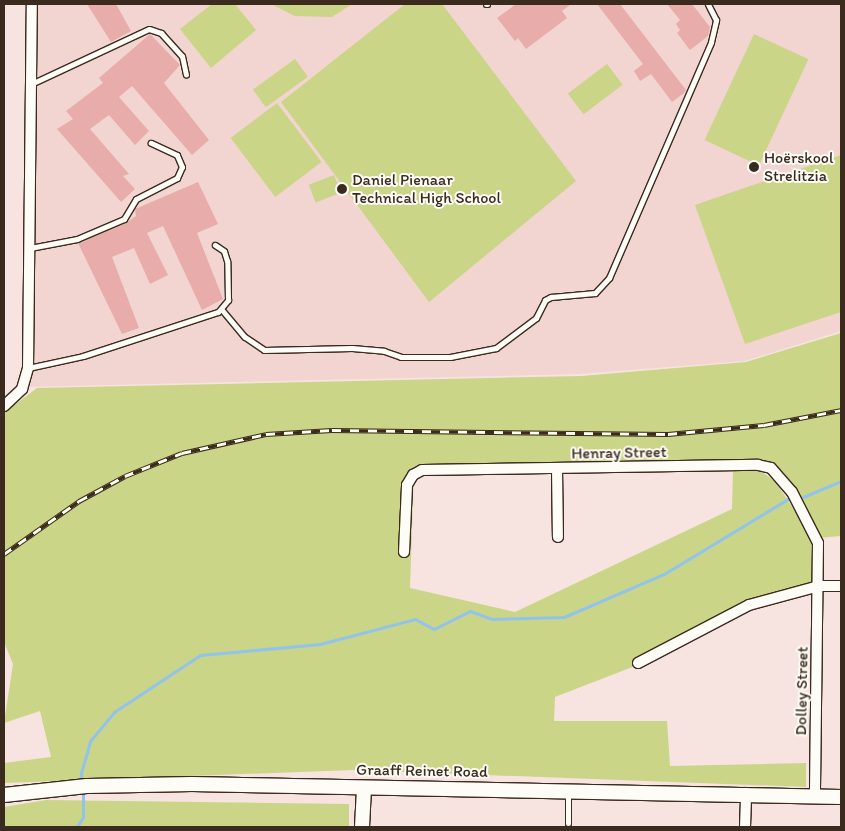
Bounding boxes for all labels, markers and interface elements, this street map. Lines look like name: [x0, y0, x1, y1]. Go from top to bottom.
place label: Hoërskool Strelitzia: [764, 148, 833, 186]
marker: Hoërskool Strelitzia: [748, 161, 760, 173]
place label: Daniel Pienaar Technical High School: [352, 170, 500, 208]
marker: Daniel Pienaar Technical High School: [336, 183, 348, 195]
street label: Henray Street: [571, 443, 667, 463]
street label: Dolley Street: [792, 646, 812, 736]
street label: Graaff Reinet Road: [356, 760, 488, 782]

